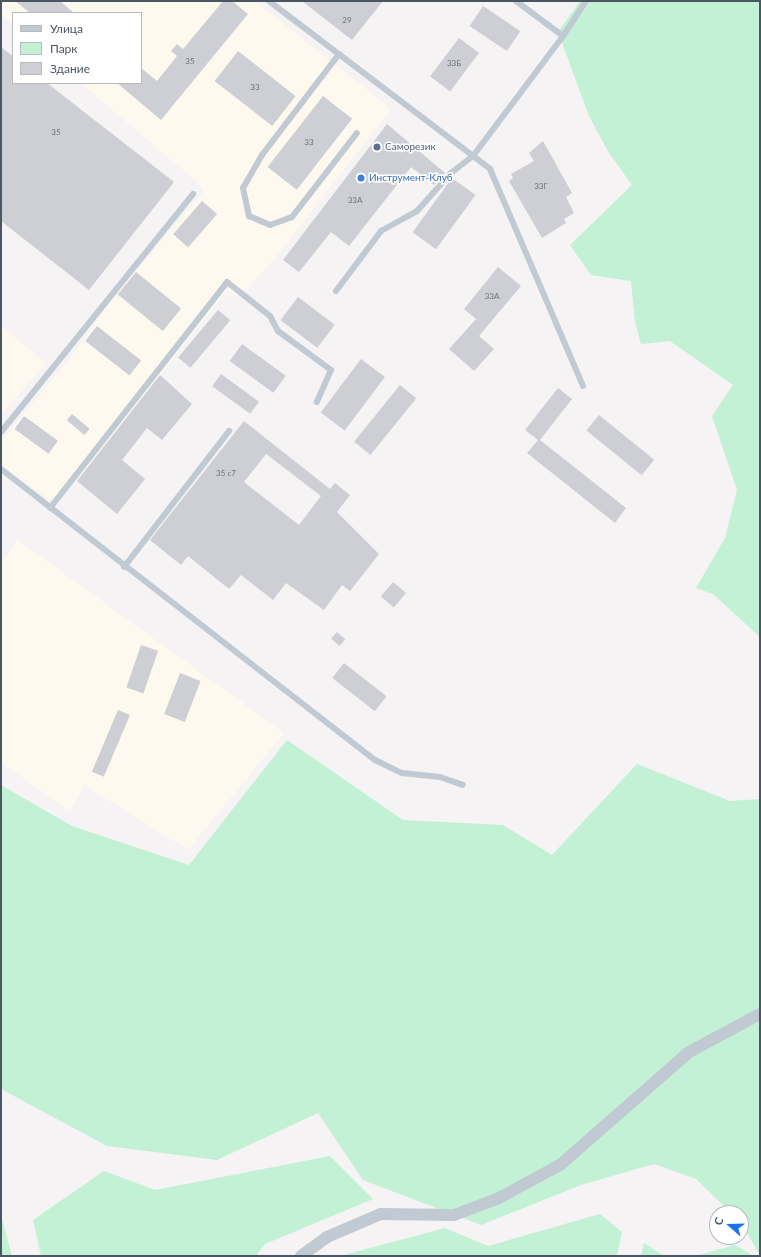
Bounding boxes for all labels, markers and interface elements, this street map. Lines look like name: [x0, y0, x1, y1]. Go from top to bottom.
legend: [12, 12, 142, 84]
house number: 29: [342, 16, 352, 26]
text: Улица: [50, 21, 83, 36]
text: Парк: [50, 41, 78, 56]
house number: 35: [185, 57, 195, 67]
house number: 33Б: [447, 59, 461, 69]
text: Здание: [50, 61, 90, 76]
house number: 33: [250, 83, 260, 93]
house number: 35: [51, 128, 61, 138]
house number: 33: [304, 138, 314, 148]
place label: Саморезик: [385, 141, 436, 153]
marker: Саморезик: [372, 142, 382, 152]
place label: Инструмент-Клуб: [369, 172, 453, 184]
marker: Инструмент-Клуб: [356, 173, 366, 183]
house number: 33Г: [534, 182, 548, 192]
house number: 33А: [348, 196, 362, 206]
house number: 33А: [485, 292, 499, 302]
house number: 35 c7: [216, 469, 236, 479]
north arrow: [709, 1205, 749, 1245]
text: С: [711, 1215, 726, 1227]

